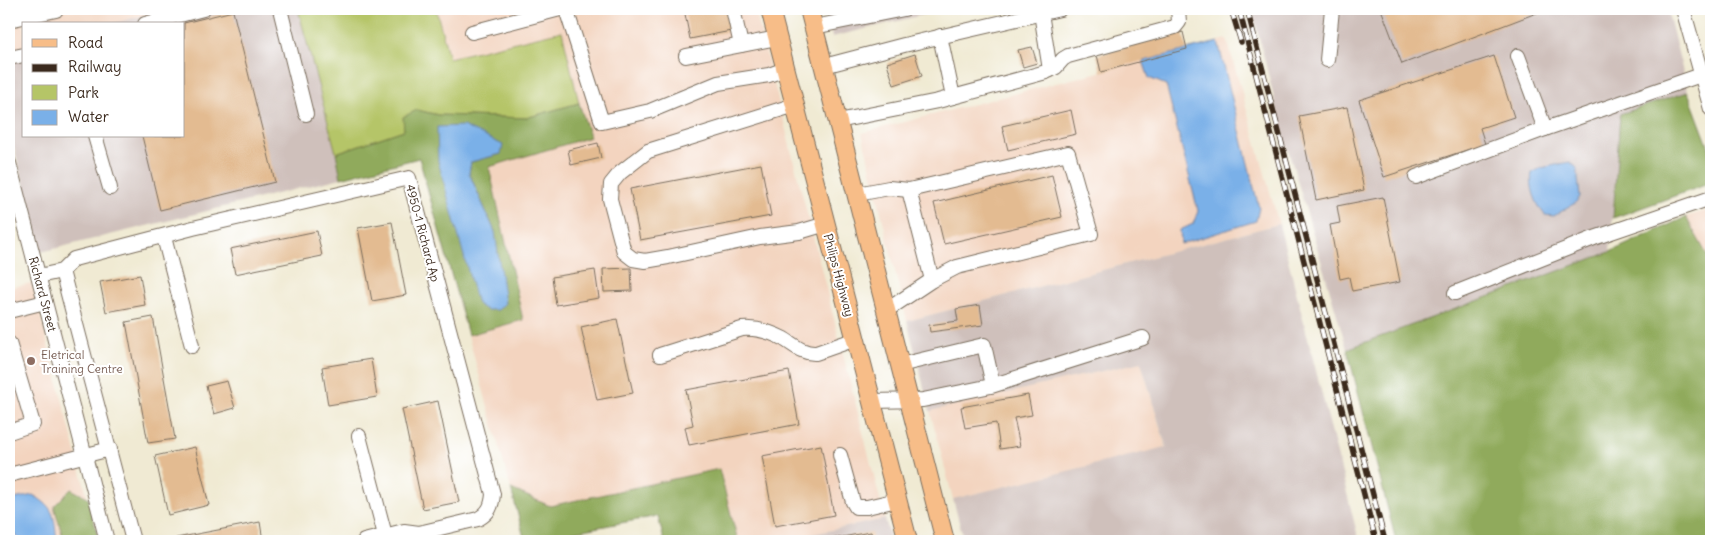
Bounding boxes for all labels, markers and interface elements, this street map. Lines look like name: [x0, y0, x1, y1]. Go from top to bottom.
legend: [22, 22, 185, 138]
text: Road: [68, 33, 103, 52]
text: Railway: [68, 57, 122, 76]
text: Park: [68, 83, 99, 102]
text: Water: [68, 107, 109, 126]
street label: 4950-1 Richard Ap: [403, 183, 443, 284]
street label: Philips Highway: [821, 232, 857, 318]
street label: Richard Street: [26, 255, 60, 333]
place label: Eletrical Training Centre: [41, 347, 123, 376]
marker: Eletrical Training Centre: [25, 355, 37, 367]

